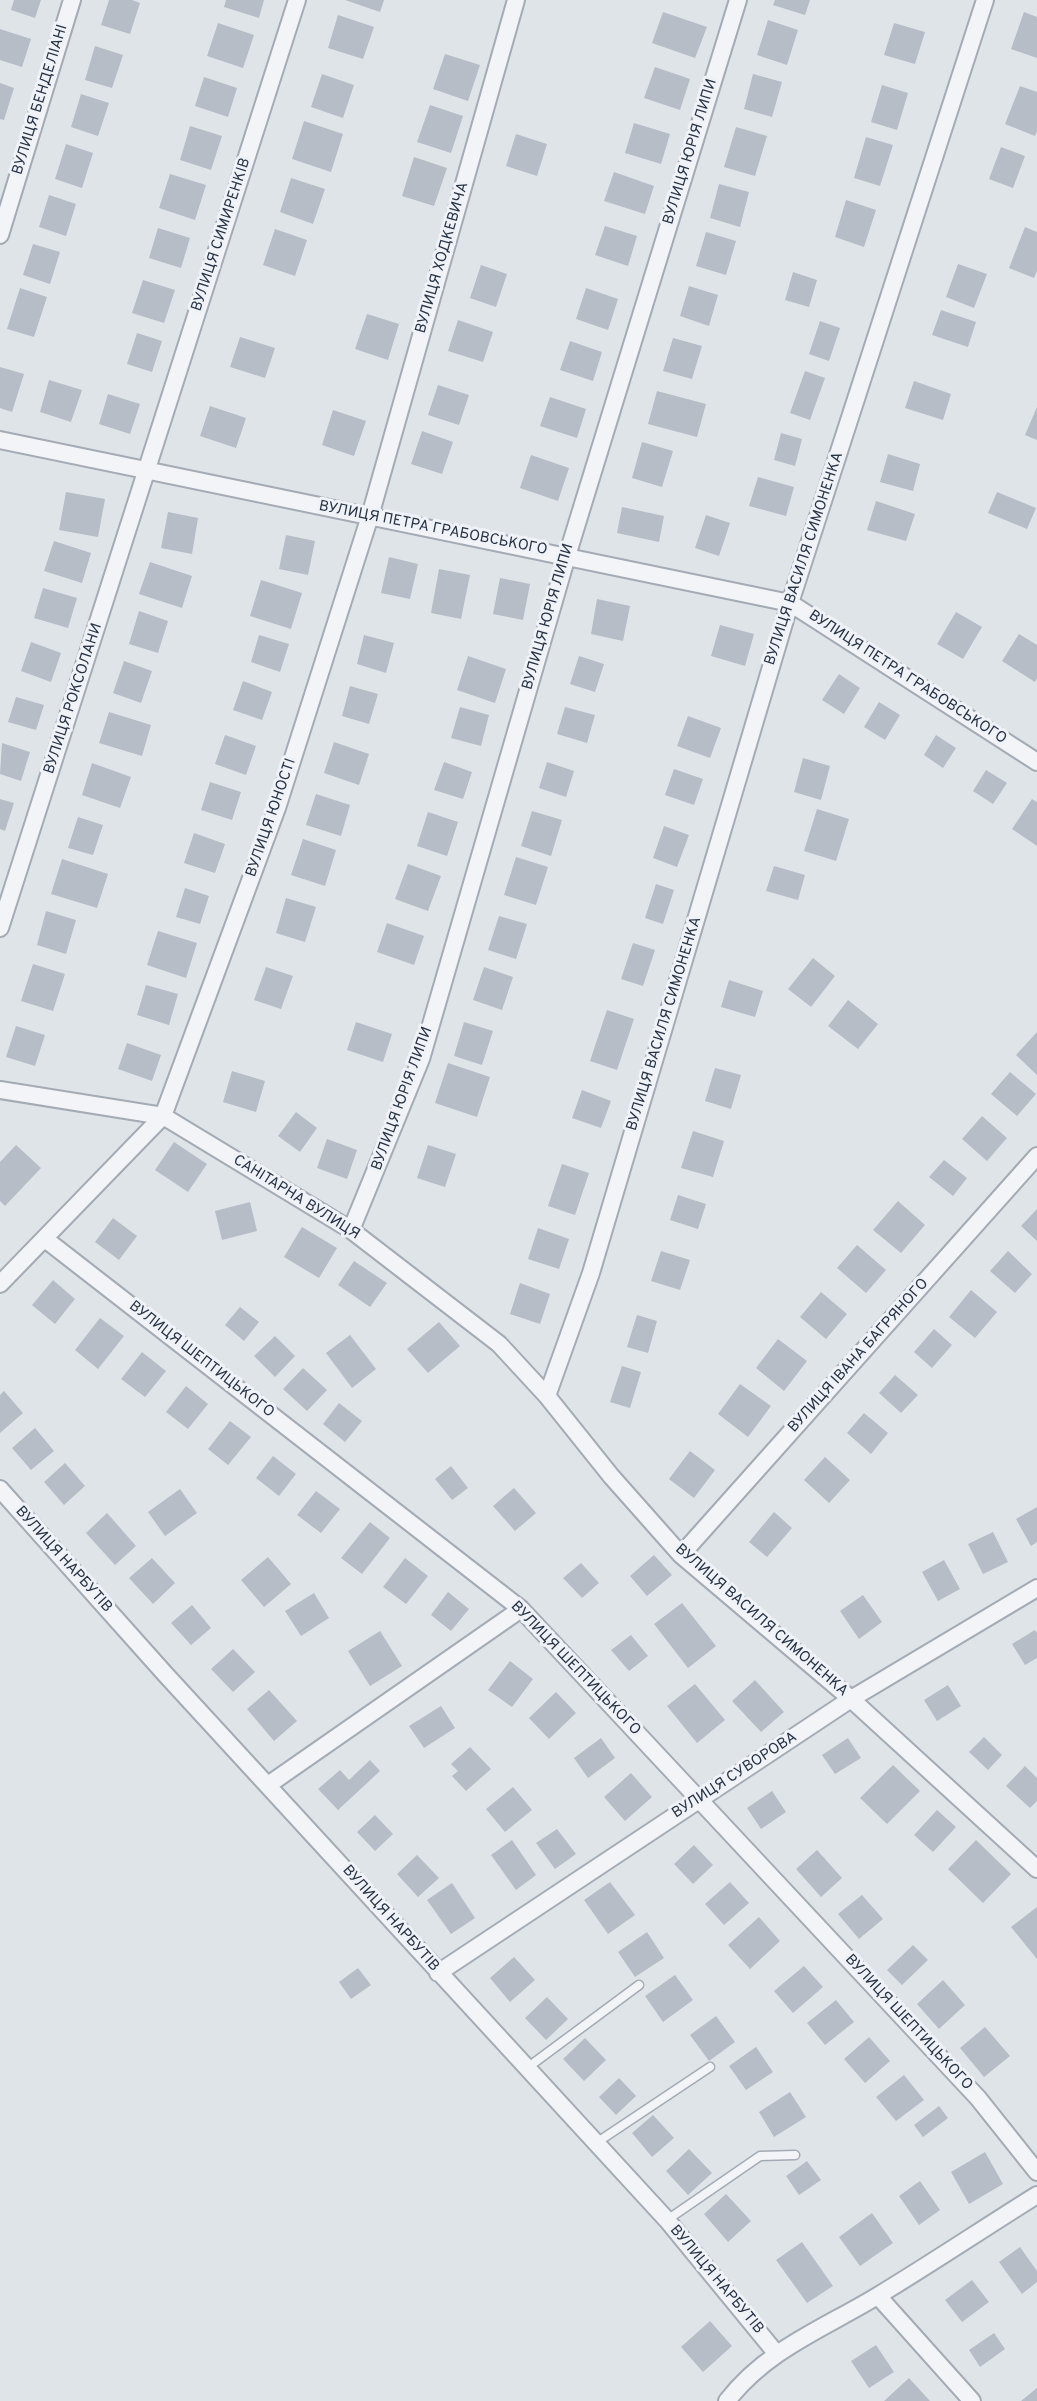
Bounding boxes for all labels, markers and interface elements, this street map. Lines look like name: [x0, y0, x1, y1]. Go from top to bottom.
street label: ВУЛИЦЯ БЕНДЕЛІАНІ: [10, 23, 72, 177]
street label: ВУЛИЦЯ ЮРІЯ ЛИПИ: [660, 77, 722, 227]
street label: ВУЛИЦЯ СИМИРЕНКІВ: [189, 156, 255, 314]
street label: ВУЛИЦЯ ХОДКЕВИЧА: [413, 180, 473, 336]
street label: ВУЛИЦЯ ВАСИЛЯ СИМОНЕНКА: [762, 450, 848, 668]
street label: ВУЛИЦЯ ПЕТРА ГРАБОВСЬКОГО: [317, 498, 549, 560]
street label: ВУЛИЦЯ ЮРІЯ ЛИПИ: [519, 542, 579, 692]
street label: ВУЛИЦЯ ПЕТРА ГРАБОВСЬКОГО: [805, 607, 1009, 749]
street label: ВУЛИЦЯ РОКСОЛАНИ: [41, 621, 107, 777]
street label: ВУЛИЦЯ ЮНОСТІ: [243, 756, 301, 880]
street label: ВУЛИЦЯ ВАСИЛЯ СИМОНЕНКА: [624, 915, 706, 1133]
street label: ВУЛИЦЯ ЮРІЯ ЛИПИ: [369, 1025, 437, 1173]
street label: САНІТАРНА ВУЛИЦЯ: [229, 1152, 363, 1244]
street label: ВУЛИЦЯ ІВАНА БАГРЯНОГО: [785, 1275, 933, 1437]
street label: ВУЛИЦЯ ШЕПТИЦЬКОГО: [125, 1298, 277, 1422]
street label: ВУЛИЦЯ НАРБУТІВ: [11, 1503, 115, 1617]
street label: ВУЛИЦЯ ВАСИЛЯ СИМОНЕНКА: [671, 1541, 851, 1701]
street label: ВУЛИЦЯ ШЕПТИЦЬКОГО: [506, 1598, 644, 1740]
street label: ВУЛИЦЯ СУВОРОВА: [669, 1729, 801, 1823]
street label: ВУЛИЦЯ НАРБУТІВ: [338, 1862, 442, 1976]
street label: ВУЛИЦЯ ШЕПТИЦЬКОГО: [840, 1951, 976, 2095]
street label: ВУЛИЦЯ НАРБУТІВ: [665, 2222, 767, 2338]

